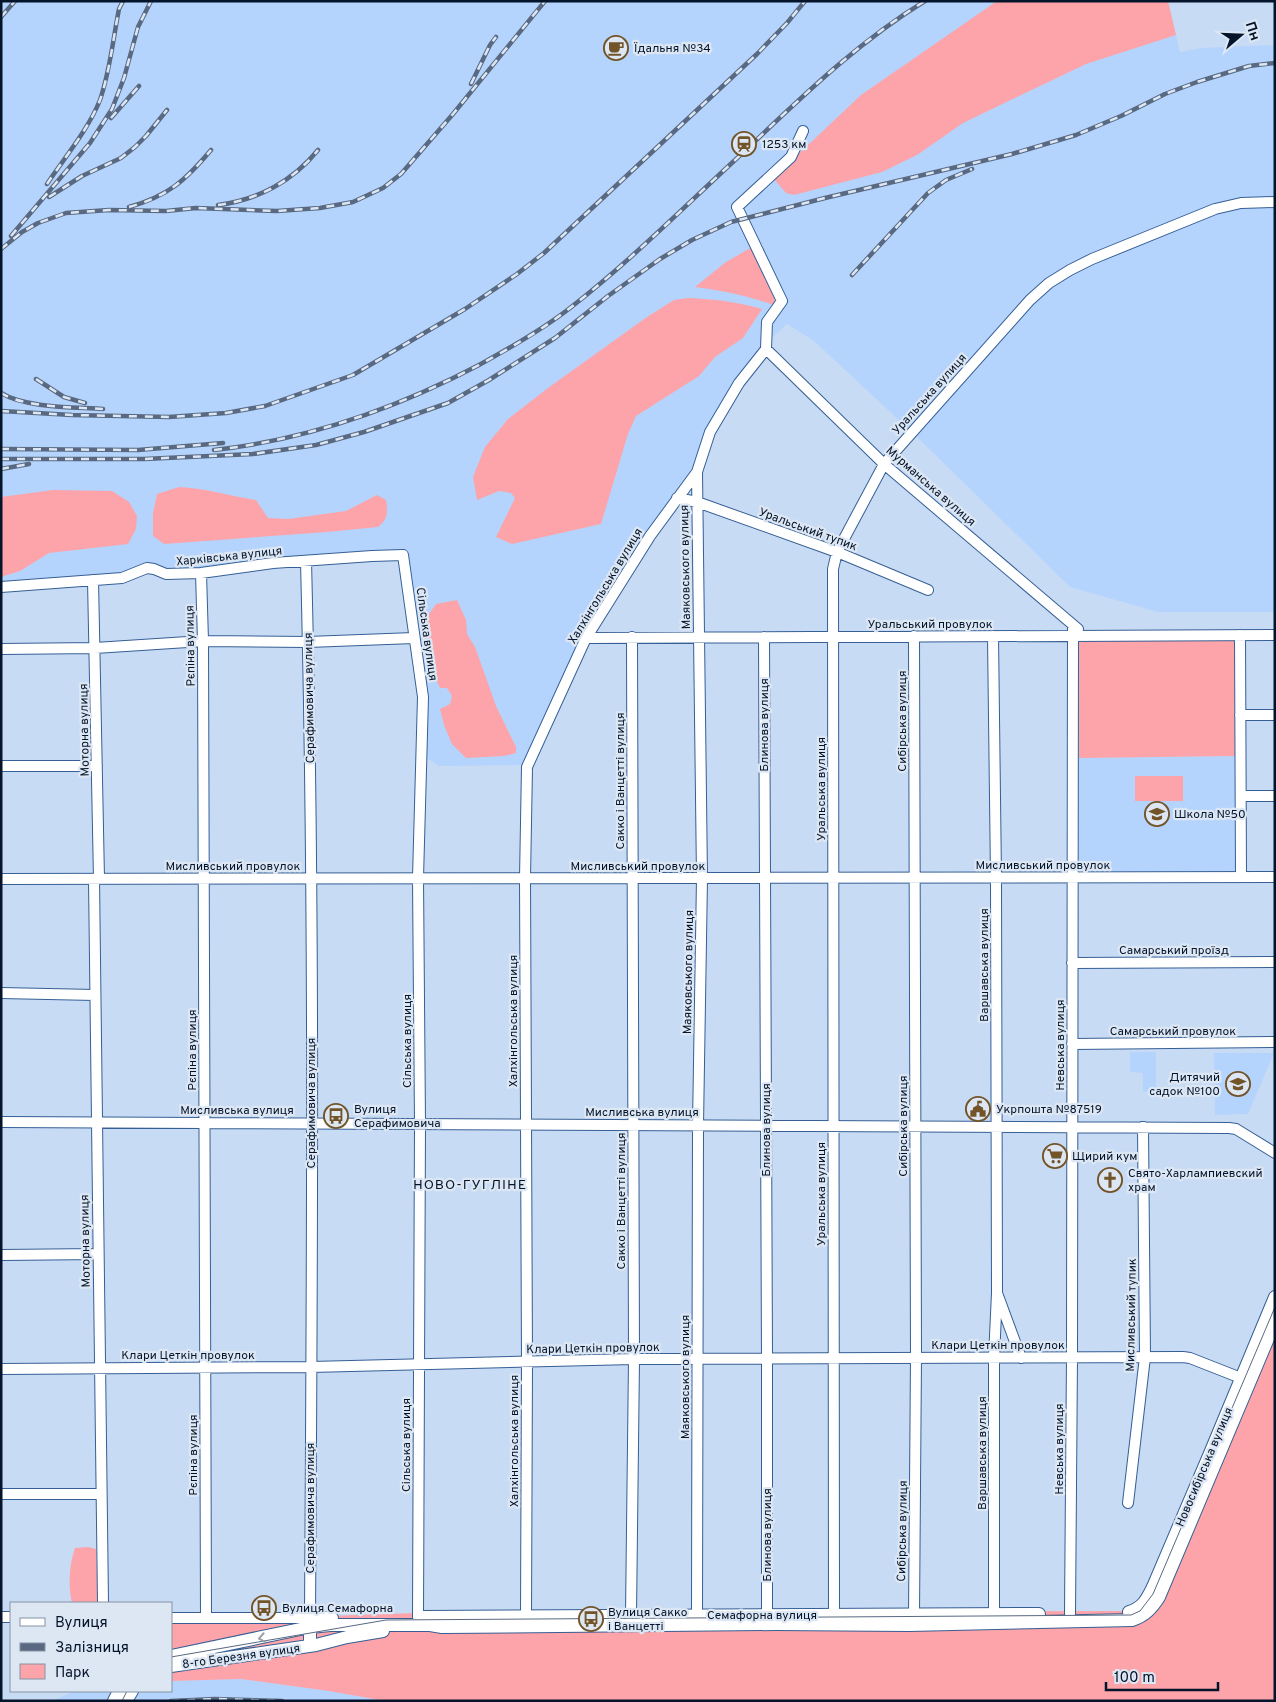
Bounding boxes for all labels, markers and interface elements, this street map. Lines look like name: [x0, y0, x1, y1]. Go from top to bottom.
north arrow: [1216, 10, 1266, 60]
text: Пн: [1241, 20, 1263, 43]
cafe icon: Їдальня №34: [603, 35, 629, 61]
place label: Їдальня №34: [634, 41, 711, 57]
station icon: 1253 км: [731, 131, 757, 157]
place label: 1253 км: [762, 137, 806, 153]
street label: Уральська вулиця: [889, 351, 971, 439]
street label: Мурманська вулиця: [882, 443, 979, 530]
street label: Маяковського вулиця: [677, 505, 695, 629]
street label: Уральський тупик: [756, 505, 859, 555]
street label: Халхінгольська вулиця: [565, 526, 647, 647]
street label: Харківська вулиця: [175, 543, 283, 571]
street label: Сільська вулиця: [412, 586, 440, 682]
street label: Рєпіна вулиця: [182, 605, 200, 687]
street label: Уральський провулок: [867, 617, 993, 633]
street label: Серафимовича вулиця: [301, 632, 319, 764]
street label: Сибірська вулиця: [895, 670, 911, 772]
street label: Блинова вулиця: [757, 678, 773, 772]
street label: Моторна вулиця: [76, 683, 94, 777]
street label: Сакко і Ванцетті вулиця: [613, 712, 629, 850]
street label: Уральська вулиця: [814, 737, 830, 841]
school or university icon: Школа №50: [1144, 801, 1170, 827]
place label: Школа №50: [1174, 807, 1246, 823]
street label: Мисливський провулок: [976, 858, 1111, 874]
street label: Мисливський провулок: [166, 859, 301, 875]
street label: Мисливський провулок: [571, 859, 706, 875]
street label: Варшавська вулиця: [977, 908, 993, 1022]
street label: Маяковського вулиця: [680, 910, 698, 1034]
street label: Самарський проїзд: [1119, 943, 1229, 959]
street label: Халхінгольська вулиця: [506, 955, 522, 1087]
street label: Сільська вулиця: [400, 994, 416, 1088]
street label: Невська вулиця: [1053, 999, 1069, 1091]
street label: Рєпіна вулиця: [185, 1009, 201, 1091]
street label: Самарський провулок: [1110, 1024, 1236, 1040]
street label: Серафимовича вулиця: [304, 1038, 320, 1168]
place label: Дитячий садок №100: [1149, 1070, 1220, 1100]
school or university icon: Дитячий садок №100: [1225, 1071, 1251, 1097]
street label: Сибірська вулиця: [896, 1075, 912, 1177]
street label: Блинова вулиця: [759, 1083, 775, 1177]
public building icon: Укрпошта №87519: [965, 1096, 991, 1122]
place label: Вулиця Серафимовича: [354, 1102, 441, 1132]
place label: Укрпошта №87519: [996, 1102, 1102, 1118]
street label: Мисливська вулиця: [180, 1103, 294, 1119]
bus stop icon: Вулиця Серафимовича: [323, 1103, 349, 1129]
street label: Мисливська вулиця: [585, 1105, 699, 1121]
street label: Сакко і Ванцетті вулиця: [614, 1132, 630, 1270]
street label: Уральська вулиця: [814, 1142, 830, 1246]
supermarket icon: Щирий кум: [1042, 1143, 1068, 1169]
place label: Щирий кум: [1072, 1149, 1138, 1165]
place label: Свято-Харлампиевский храм: [1128, 1166, 1263, 1196]
church icon: Свято-Харлампиевский храм: [1097, 1167, 1123, 1193]
district label: НОВО-ГУГЛІНЕ: [413, 1177, 527, 1194]
street label: Моторна вулиця: [77, 1194, 95, 1288]
street label: Мисливський тупик: [1123, 1258, 1141, 1372]
street label: Маяковського вулиця: [678, 1315, 694, 1439]
street label: Клари Цеткін провулок: [931, 1338, 1065, 1354]
street label: Клари Цеткін провулок: [526, 1340, 660, 1358]
street label: Клари Цеткін провулок: [121, 1348, 255, 1364]
street label: Халхінгольська вулиця: [507, 1375, 523, 1507]
street label: Варшавська вулиця: [975, 1396, 991, 1510]
street label: Сільська вулиця: [399, 1398, 415, 1492]
street label: Невська вулиця: [1052, 1403, 1068, 1495]
street label: Новосибірська вулиця: [1173, 1405, 1237, 1530]
street label: Рєпіна вулиця: [186, 1414, 202, 1496]
street label: Серафимовича вулиця: [303, 1443, 319, 1573]
street label: Сибірська вулиця: [894, 1480, 912, 1582]
street label: Блинова вулиця: [760, 1488, 776, 1582]
bus stop icon: Вулиця Семафорна: [251, 1595, 277, 1621]
place label: Вулиця Семафорна: [282, 1601, 393, 1617]
legend: [10, 1602, 172, 1692]
place label: Вулиця Сакко і Ванцетті: [608, 1605, 688, 1635]
bus stop icon: Вулиця Сакко і Ванцетті: [578, 1606, 604, 1632]
street label: Семафорна вулиця: [707, 1608, 817, 1624]
text: Вулиця: [55, 1614, 108, 1633]
one-way arrow: [258, 1633, 267, 1643]
text: Залізниця: [55, 1639, 129, 1658]
street label: 8-го Березня вулиця: [181, 1641, 301, 1673]
scale bar: [1106, 1660, 1218, 1692]
text: Парк: [55, 1664, 90, 1683]
text: 100 m: [1114, 1669, 1155, 1688]

